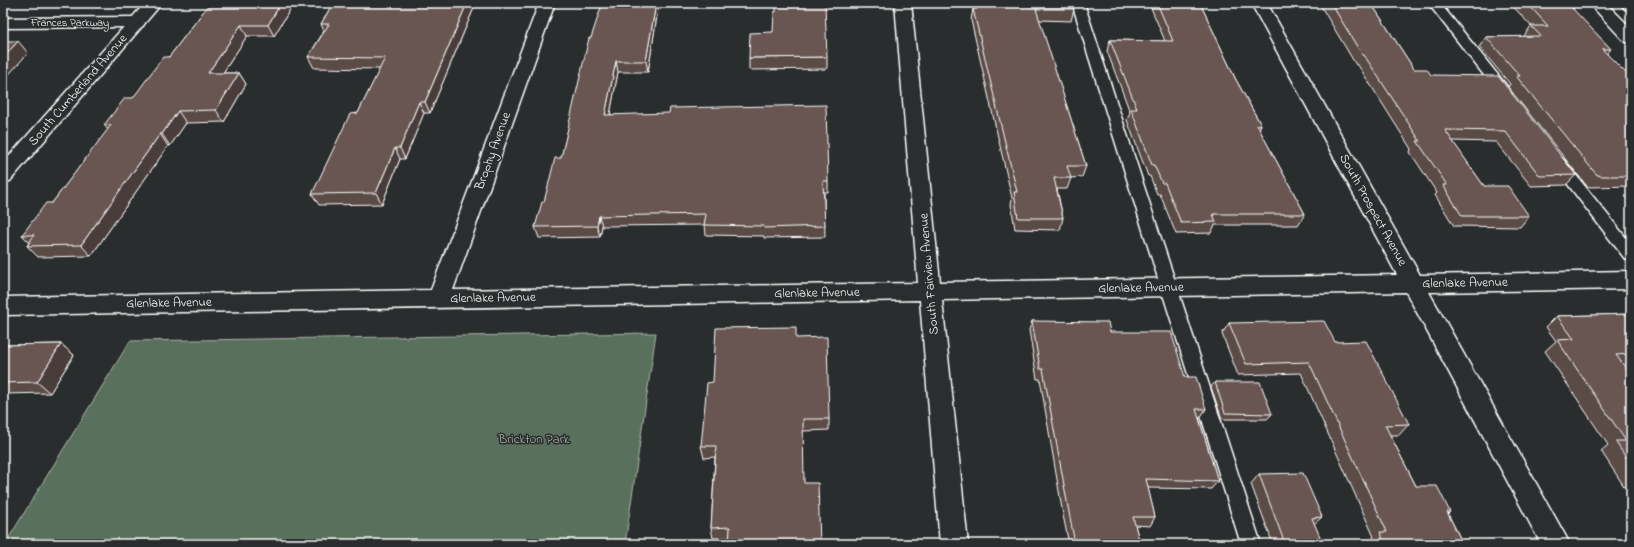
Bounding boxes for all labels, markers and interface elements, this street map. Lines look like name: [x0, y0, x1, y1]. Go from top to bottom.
street label: Frances Parkway: [30, 15, 109, 32]
street label: South Cumberland Avenue: [24, 30, 132, 150]
street label: Brophy Avenue: [470, 109, 517, 194]
street label: South Prospect Avenue: [1334, 150, 1412, 270]
street label: South Fairview Avenue: [914, 212, 944, 336]
street label: Glenlake Avenue: [1422, 273, 1508, 293]
street label: Glenlake Avenue: [1098, 278, 1184, 298]
street label: Glenlake Avenue: [774, 283, 860, 303]
street label: Glenlake Avenue: [450, 288, 536, 308]
street label: Glenlake Avenue: [126, 293, 212, 313]
park label: Brickton Park: [498, 430, 570, 449]

